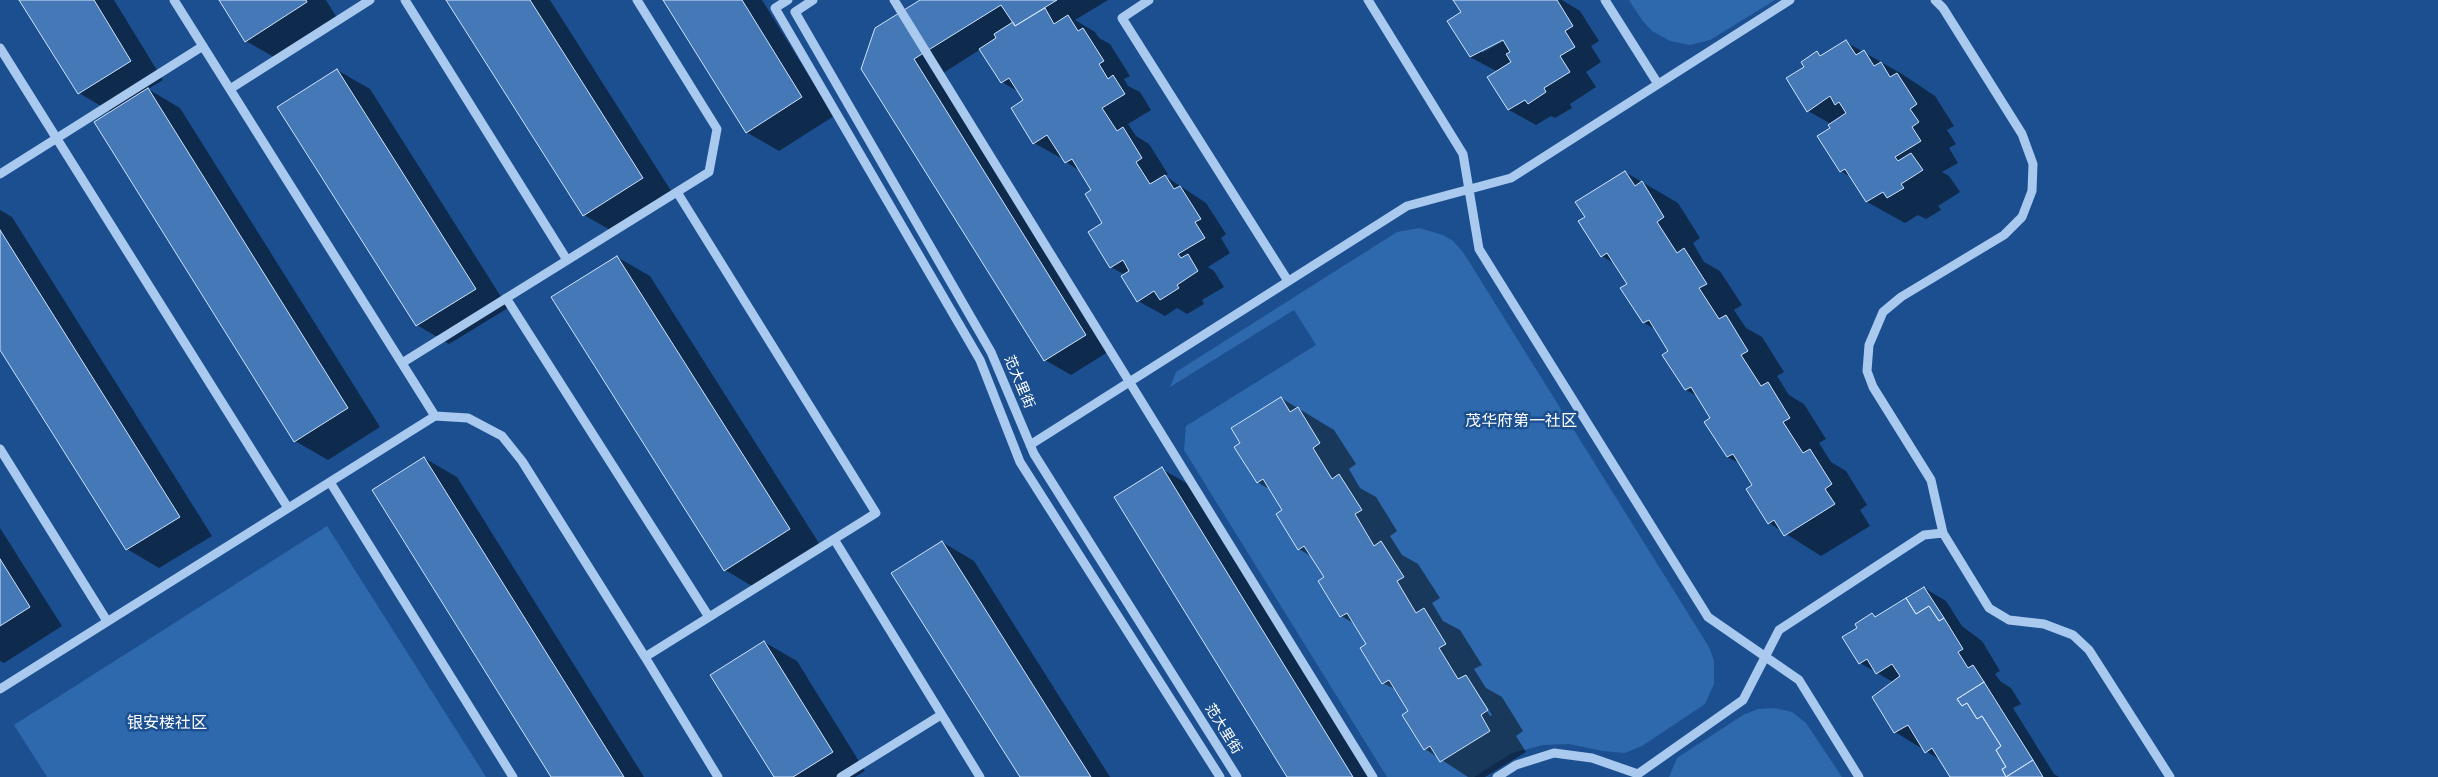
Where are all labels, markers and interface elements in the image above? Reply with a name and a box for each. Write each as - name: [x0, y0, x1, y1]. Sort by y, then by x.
- street label: 范大里街: [1000, 353, 1038, 411]
- district label: 茂华府第一社区: [1465, 411, 1577, 431]
- street label: 范大里街: [1201, 701, 1245, 757]
- district label: 银安楼社区: [127, 713, 207, 733]

